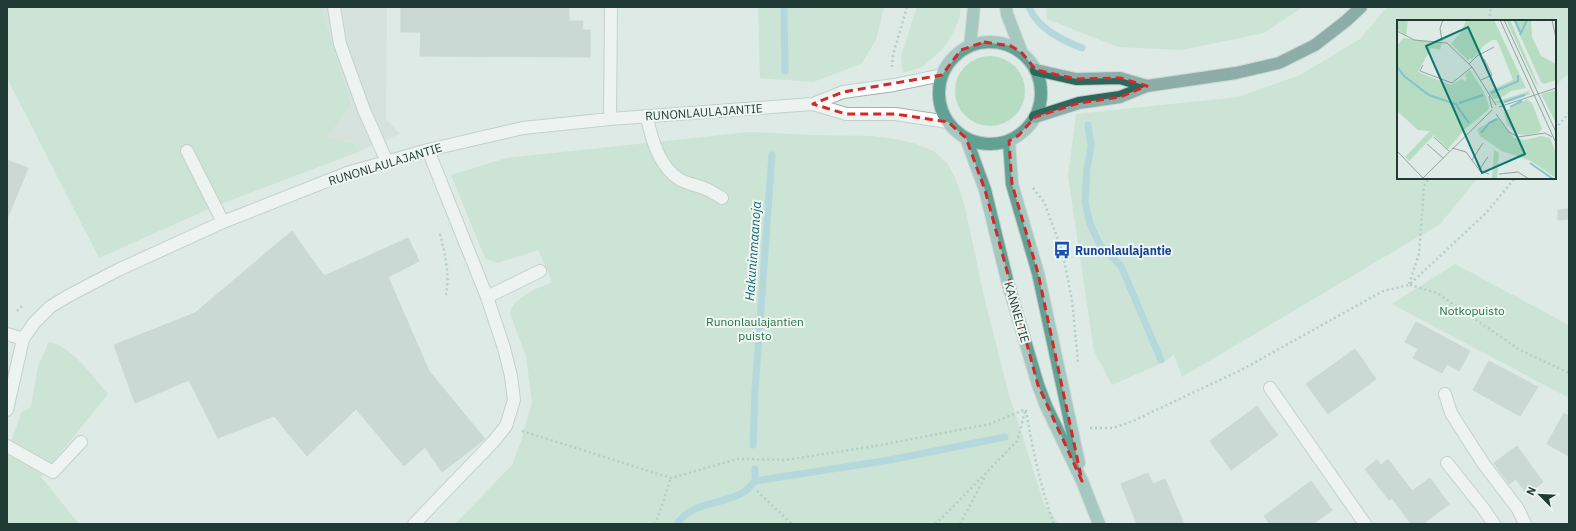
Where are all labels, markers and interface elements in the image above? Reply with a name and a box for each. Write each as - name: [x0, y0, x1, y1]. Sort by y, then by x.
- inset map: [1397, 20, 1556, 179]
- street label: RUNONLAULAJANTIE: [645, 100, 763, 124]
- street label: RUNONLAULAJANTIE: [326, 140, 444, 188]
- water label: Hakuninmaanoja: [741, 200, 765, 302]
- bus stop icon: Runonlaulajantie: [1052, 240, 1072, 260]
- place label: Runonlaulajantie: [1075, 243, 1172, 258]
- street label: KANNELTIE: [1001, 280, 1033, 344]
- park label: Notkopuisto: [1439, 303, 1505, 318]
- park label: Runonlaulajantien puisto: [706, 314, 804, 343]
- north arrow: [1520, 475, 1560, 515]
- text: N: [1523, 484, 1539, 497]

